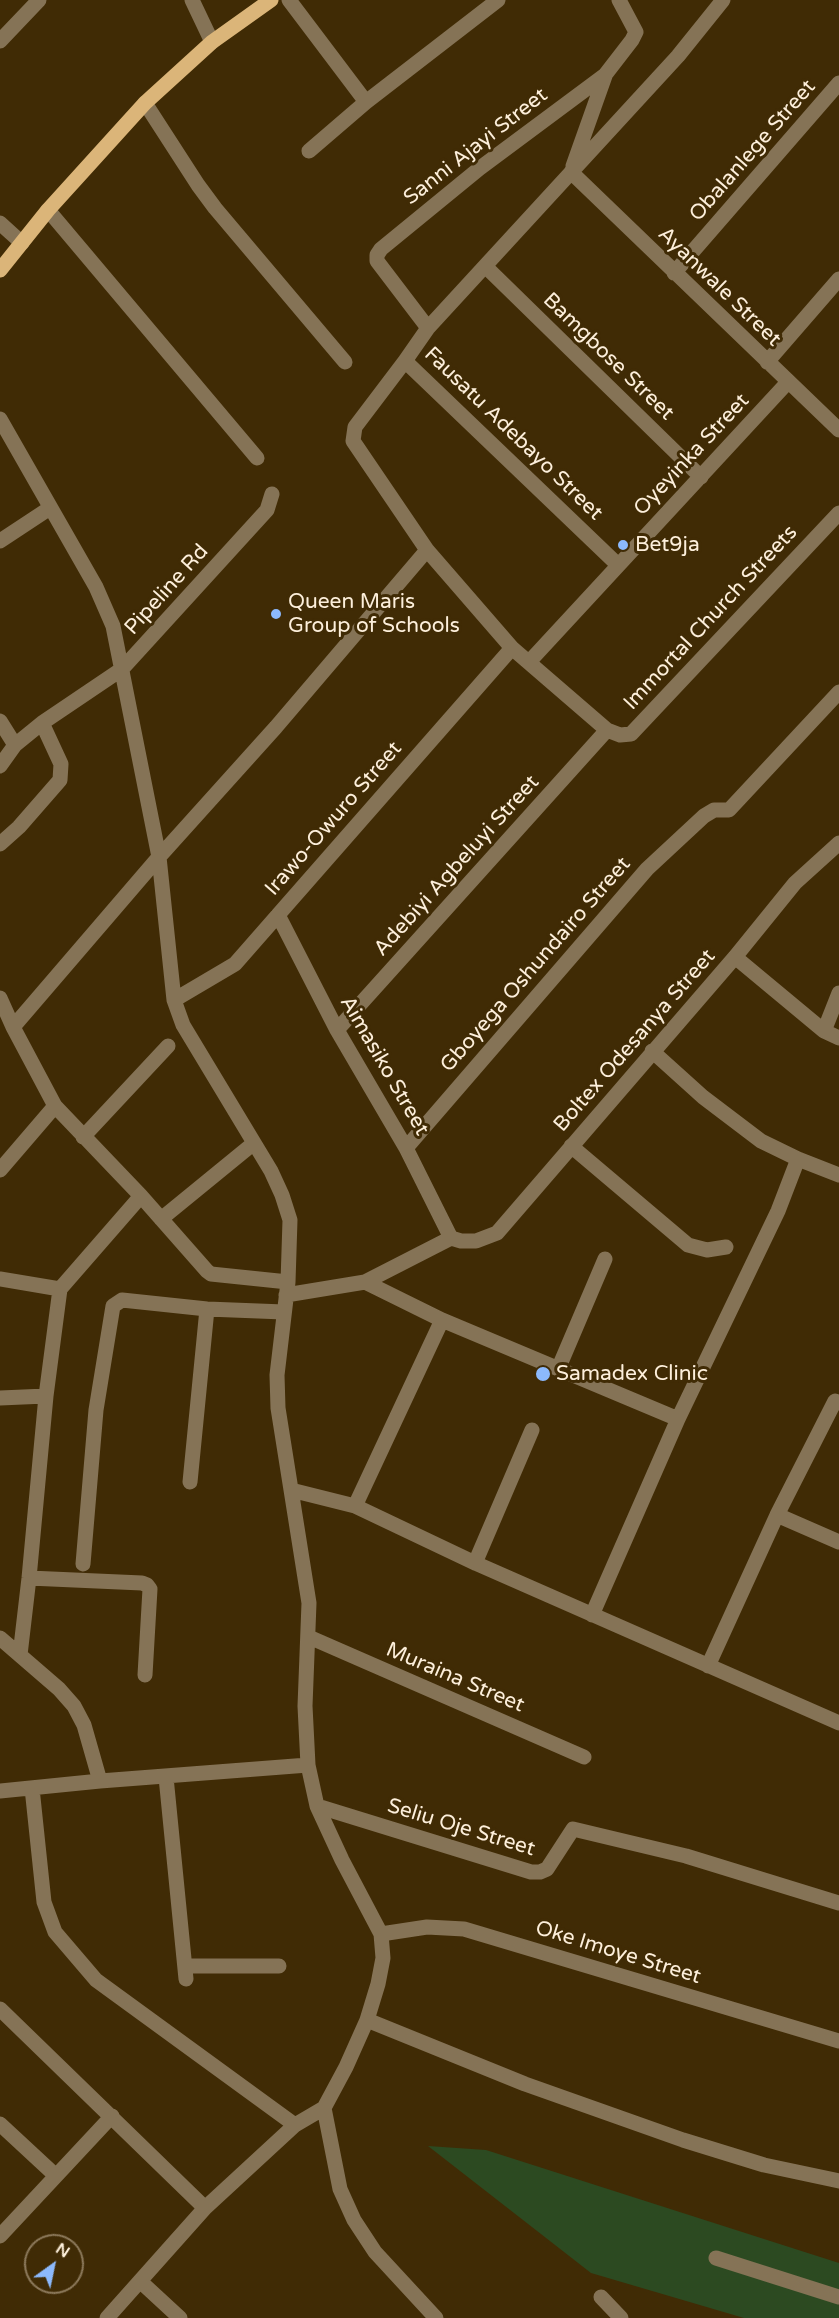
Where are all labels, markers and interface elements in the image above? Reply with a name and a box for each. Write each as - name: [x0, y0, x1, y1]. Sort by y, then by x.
- street label: Obalanlege Street: [685, 75, 821, 227]
- street label: Sanni Ajayi Street: [399, 83, 553, 211]
- street label: Ayanwale Street: [652, 222, 786, 352]
- street label: Bamgbose Street: [537, 288, 679, 426]
- street label: Fausatu Adebayo Street: [419, 342, 607, 526]
- street label: Oyeyinka Street: [629, 389, 755, 521]
- street label: Immortal Church Streets: [619, 521, 803, 715]
- place label: Bet9ja: [635, 532, 700, 558]
- marker: Bet9ja: [616, 538, 630, 552]
- street label: Pipeline Rd: [120, 540, 214, 640]
- place label: Queen Maris Group of Schools: [288, 589, 460, 639]
- marker: Queen Maris Group of Schools: [269, 607, 283, 621]
- street label: Irawo-Owuro Street: [260, 737, 408, 901]
- street label: Adebiyi Agbeluyi Street: [369, 770, 545, 962]
- street label: Gboyega Oshundairo Street: [436, 852, 636, 1078]
- street label: Boltex Odesanya Street: [549, 945, 721, 1137]
- street label: Aimasiko Street: [334, 992, 434, 1140]
- place label: Samadex Clinic: [556, 1361, 708, 1387]
- marker: Samadex Clinic: [534, 1365, 552, 1383]
- street label: Muraina Street: [382, 1637, 528, 1719]
- street label: Seliu Oje Street: [384, 1794, 538, 1862]
- street label: Oke Imoye Street: [532, 1916, 704, 1990]
- north arrow: [24, 2234, 84, 2294]
- text: N: [52, 2239, 74, 2262]

